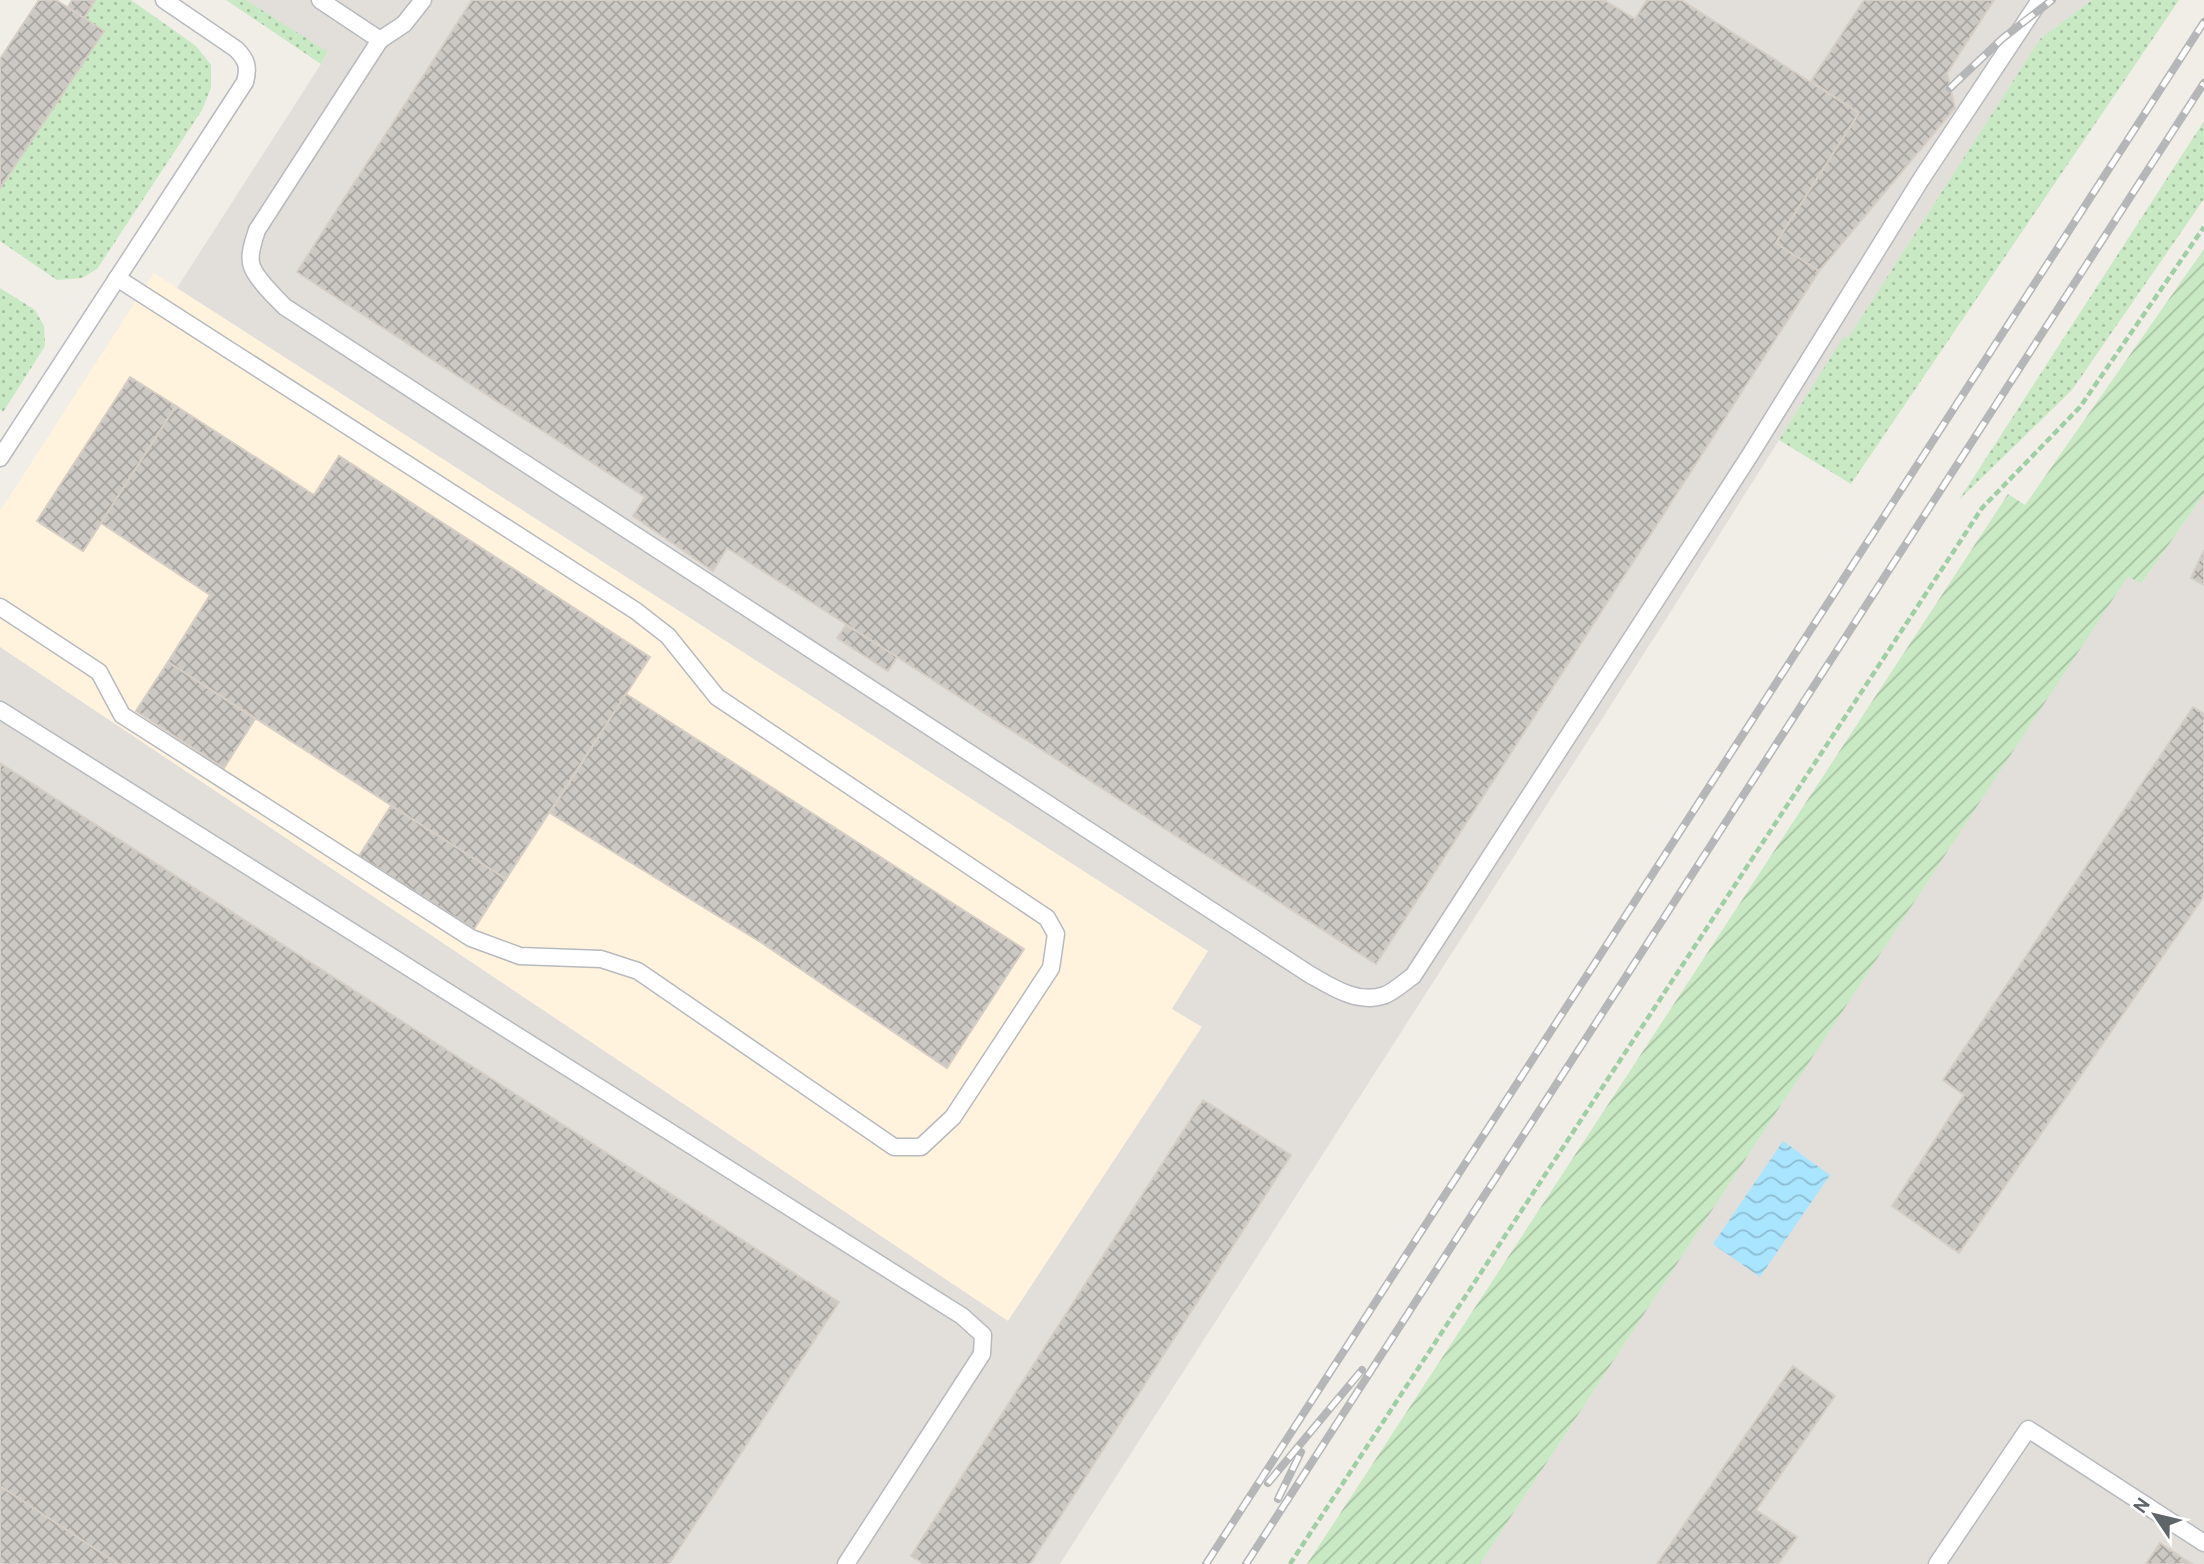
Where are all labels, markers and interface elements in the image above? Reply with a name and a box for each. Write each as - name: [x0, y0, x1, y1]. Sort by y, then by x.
- north arrow: [2120, 1480, 2190, 1550]
- text: N: [2129, 1494, 2156, 1519]

